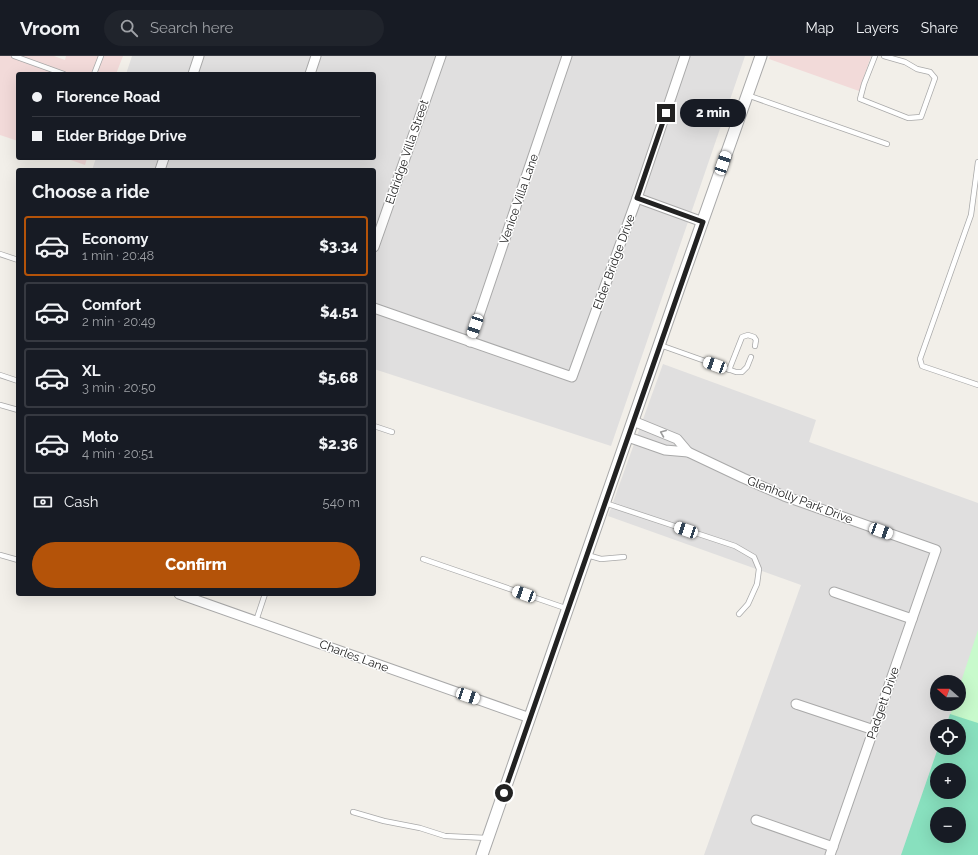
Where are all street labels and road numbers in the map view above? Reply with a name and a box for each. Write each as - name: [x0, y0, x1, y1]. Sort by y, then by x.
- street label: Eldridge Villa Street: [383, 98, 431, 206]
- street label: Venice Villa Lane: [497, 152, 541, 246]
- street label: Elder Bridge Drive: [590, 212, 638, 312]
- street label: Glenholly Park Drive: [745, 473, 855, 527]
- street label: Charles Lane: [317, 637, 391, 675]
- street label: Padgett Drive: [864, 665, 902, 741]

